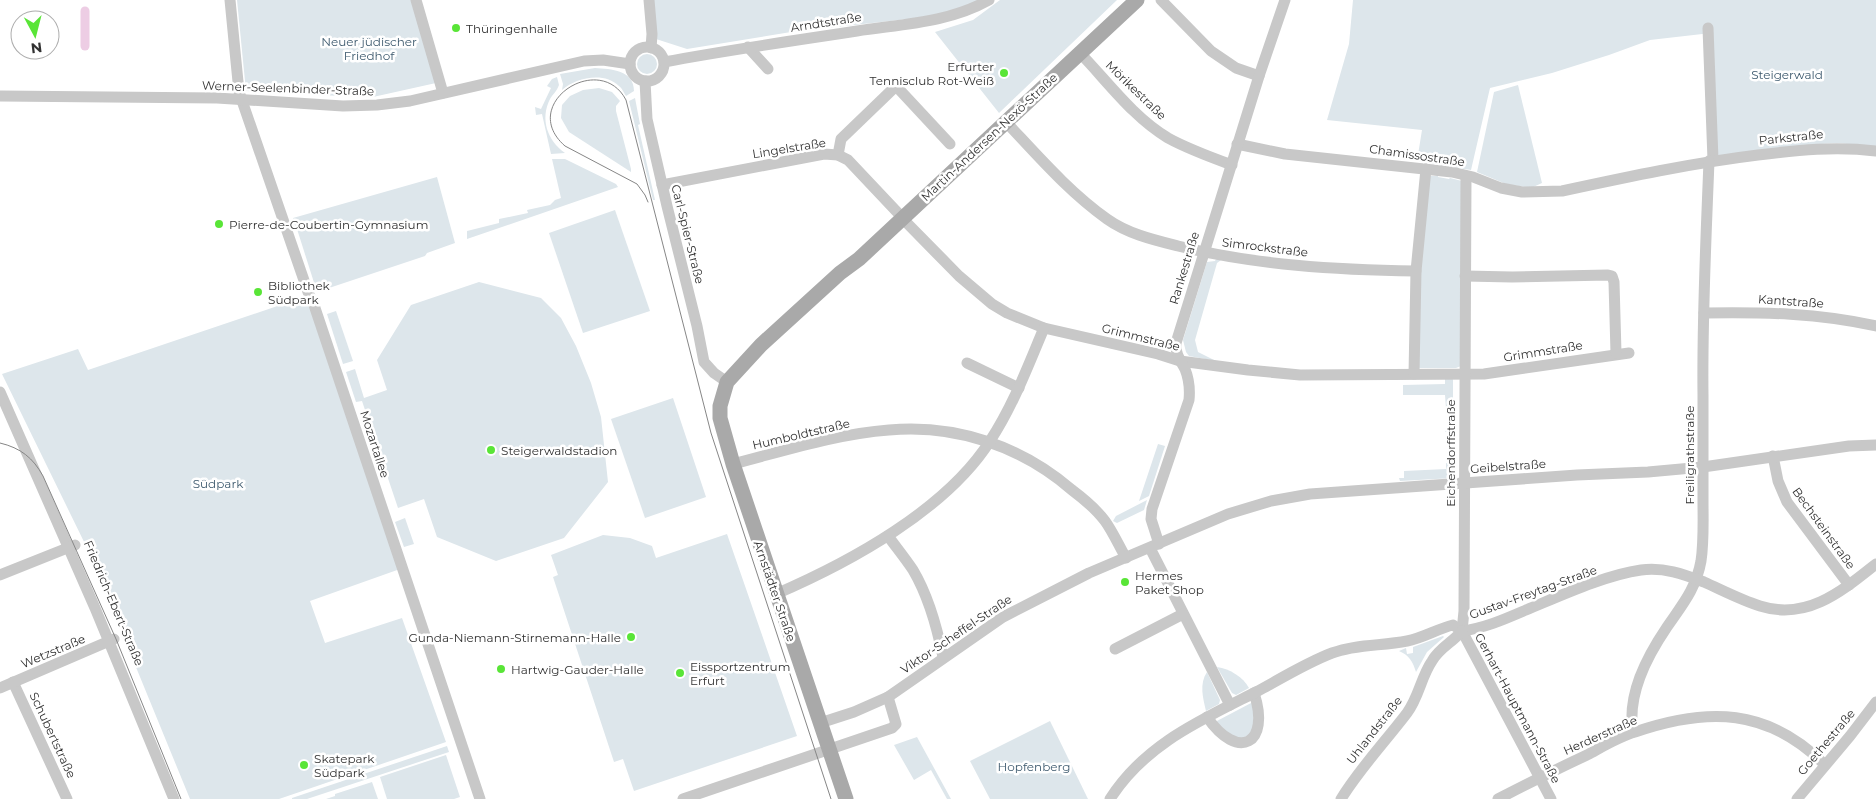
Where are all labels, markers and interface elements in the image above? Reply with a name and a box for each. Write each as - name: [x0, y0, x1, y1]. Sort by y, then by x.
- street label: Arndtstraße: [789, 9, 863, 35]
- north arrow: [10, 10, 60, 60]
- place label: Thüringenhalle: [466, 21, 558, 36]
- marker: Thüringenhalle: [450, 22, 462, 34]
- park label: Neuer jüdischer Friedhof: [321, 34, 417, 63]
- text: N: [30, 38, 43, 58]
- street label: Mörikestraße: [1103, 57, 1169, 123]
- place label: Erfurter Tennisclub Rot-Weiß: [870, 59, 994, 88]
- marker: Erfurter Tennisclub Rot-Weiß: [998, 67, 1010, 79]
- park label: Steigerwald: [1751, 67, 1823, 82]
- street label: Martin-Andersen-Nexö-Straße: [918, 70, 1060, 204]
- street label: Werner-Seelenbinder-Straße: [202, 77, 374, 99]
- street label: Parkstraße: [1758, 126, 1824, 148]
- street label: Lingelstraße: [751, 135, 827, 161]
- street label: Chamissostraße: [1368, 141, 1466, 169]
- street label: Carl-Spier-Straße: [668, 183, 708, 285]
- place label: Pierre-de-Coubertin-Gymnasium: [229, 217, 428, 232]
- marker: Pierre-de-Coubertin-Gymnasium: [213, 218, 225, 230]
- street label: Rankestraße: [1166, 230, 1202, 306]
- street label: Simrockstraße: [1221, 234, 1309, 260]
- place label: Bibliothek Südpark: [268, 278, 331, 307]
- marker: Bibliothek Südpark: [252, 286, 264, 298]
- street label: Kantstraße: [1758, 291, 1824, 311]
- street label: Grimmstraße: [1100, 320, 1182, 354]
- street label: Grimmstraße: [1502, 337, 1584, 365]
- street label: Eichendorffstraße: [1443, 399, 1458, 507]
- street label: Freiligrathstraße: [1682, 405, 1697, 505]
- street label: Mozartallee: [357, 409, 393, 479]
- street label: Humboldtstraße: [751, 415, 851, 453]
- place label: Steigerwaldstadion: [501, 443, 617, 458]
- marker: Steigerwaldstadion: [485, 444, 497, 456]
- street label: Geibelstraße: [1470, 456, 1546, 476]
- park label: Südpark: [193, 476, 244, 491]
- street label: Bechsteinstraße: [1789, 484, 1859, 572]
- street label: Friedrich-Ebert-Straße: [81, 538, 147, 668]
- street label: Arnstädter Straße: [751, 539, 799, 643]
- street label: Gustav-Freytag-Straße: [1467, 562, 1599, 622]
- place label: Hermes Paket Shop: [1135, 568, 1204, 597]
- marker: Hermes Paket Shop: [1119, 576, 1131, 588]
- street label: Viktor-Scheffel-Straße: [897, 591, 1015, 677]
- place label: Gunda-Niemann-Stirnemann-Halle: [408, 630, 621, 645]
- street label: Gerhart-Hauptmann-Straße: [1472, 630, 1564, 786]
- street label: Wetzstraße: [19, 631, 87, 671]
- marker: Gunda-Niemann-Stirnemann-Halle: [625, 631, 637, 643]
- place label: Eissportzentrum Erfurt: [690, 659, 790, 688]
- place label: Hartwig-Gauder-Halle: [511, 662, 644, 677]
- marker: Hartwig-Gauder-Halle: [495, 663, 507, 675]
- marker: Eissportzentrum Erfurt: [674, 667, 686, 679]
- street label: Schubertstraße: [27, 690, 79, 780]
- street label: Uhlandstraße: [1343, 693, 1405, 767]
- street label: Goethestraße: [1794, 706, 1858, 778]
- street label: Herderstraße: [1561, 712, 1639, 758]
- place label: Skatepark Südpark: [314, 751, 375, 780]
- marker: Skatepark Südpark: [298, 759, 310, 771]
- park label: Hopfenberg: [997, 759, 1071, 774]

